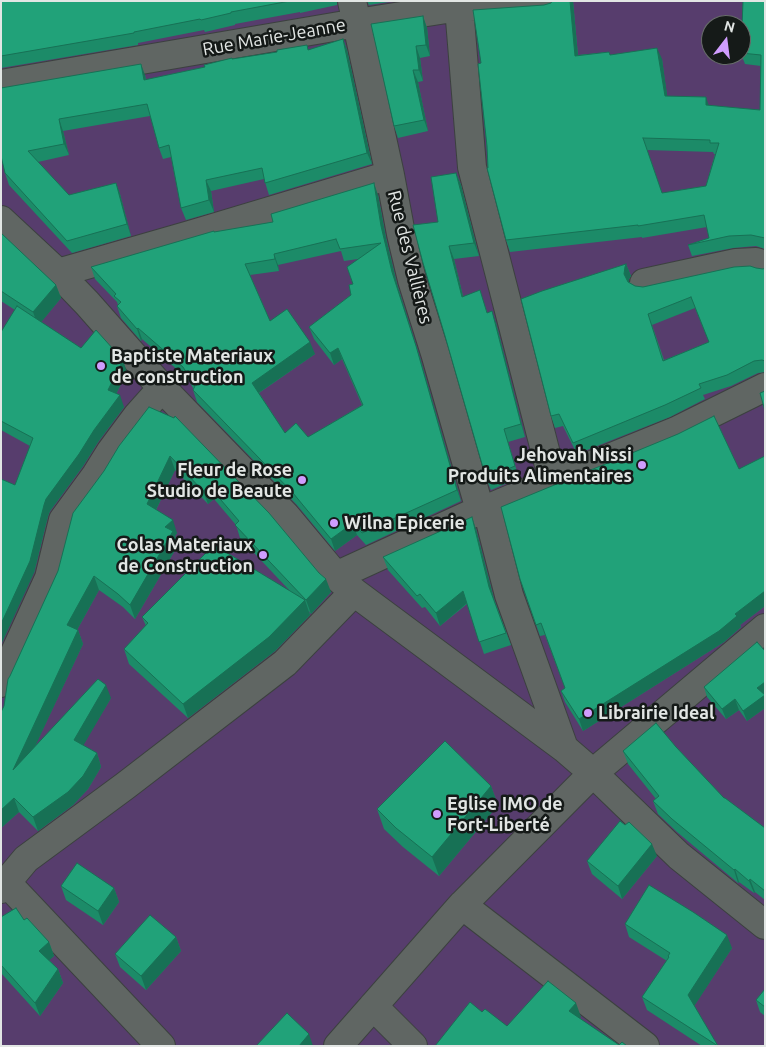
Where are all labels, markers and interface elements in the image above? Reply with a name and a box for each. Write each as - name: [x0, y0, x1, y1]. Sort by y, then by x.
- street label: Rue Marie-Jeanne: [201, 14, 347, 60]
- north arrow: [701, 15, 751, 65]
- text: N: [722, 17, 737, 36]
- street label: Rue des Vallières: [383, 188, 437, 326]
- place label: Baptiste Materiaux de construction: [111, 345, 273, 388]
- marker: Baptiste Materiaux de construction: [95, 360, 107, 372]
- place label: Jehovah Nissi Produits Alimentaires: [448, 444, 632, 486]
- place label: Fleur de Rose Studio de Beaute: [147, 459, 292, 502]
- marker: Jehovah Nissi Produits Alimentaires: [636, 459, 648, 471]
- marker: Fleur de Rose Studio de Beaute: [296, 474, 308, 486]
- place label: Wilna Epicerie: [344, 512, 465, 534]
- marker: Wilna Epicerie: [328, 517, 340, 529]
- place label: Colas Materiaux de Construction: [117, 534, 253, 576]
- marker: Colas Materiaux de Construction: [257, 549, 269, 561]
- place label: Librairie Ideal: [598, 702, 715, 724]
- marker: Librairie Ideal: [582, 707, 594, 719]
- place label: Eglise IMO de Fort-Liberté: [447, 793, 563, 836]
- marker: Eglise IMO de Fort-Liberté: [431, 808, 443, 820]

